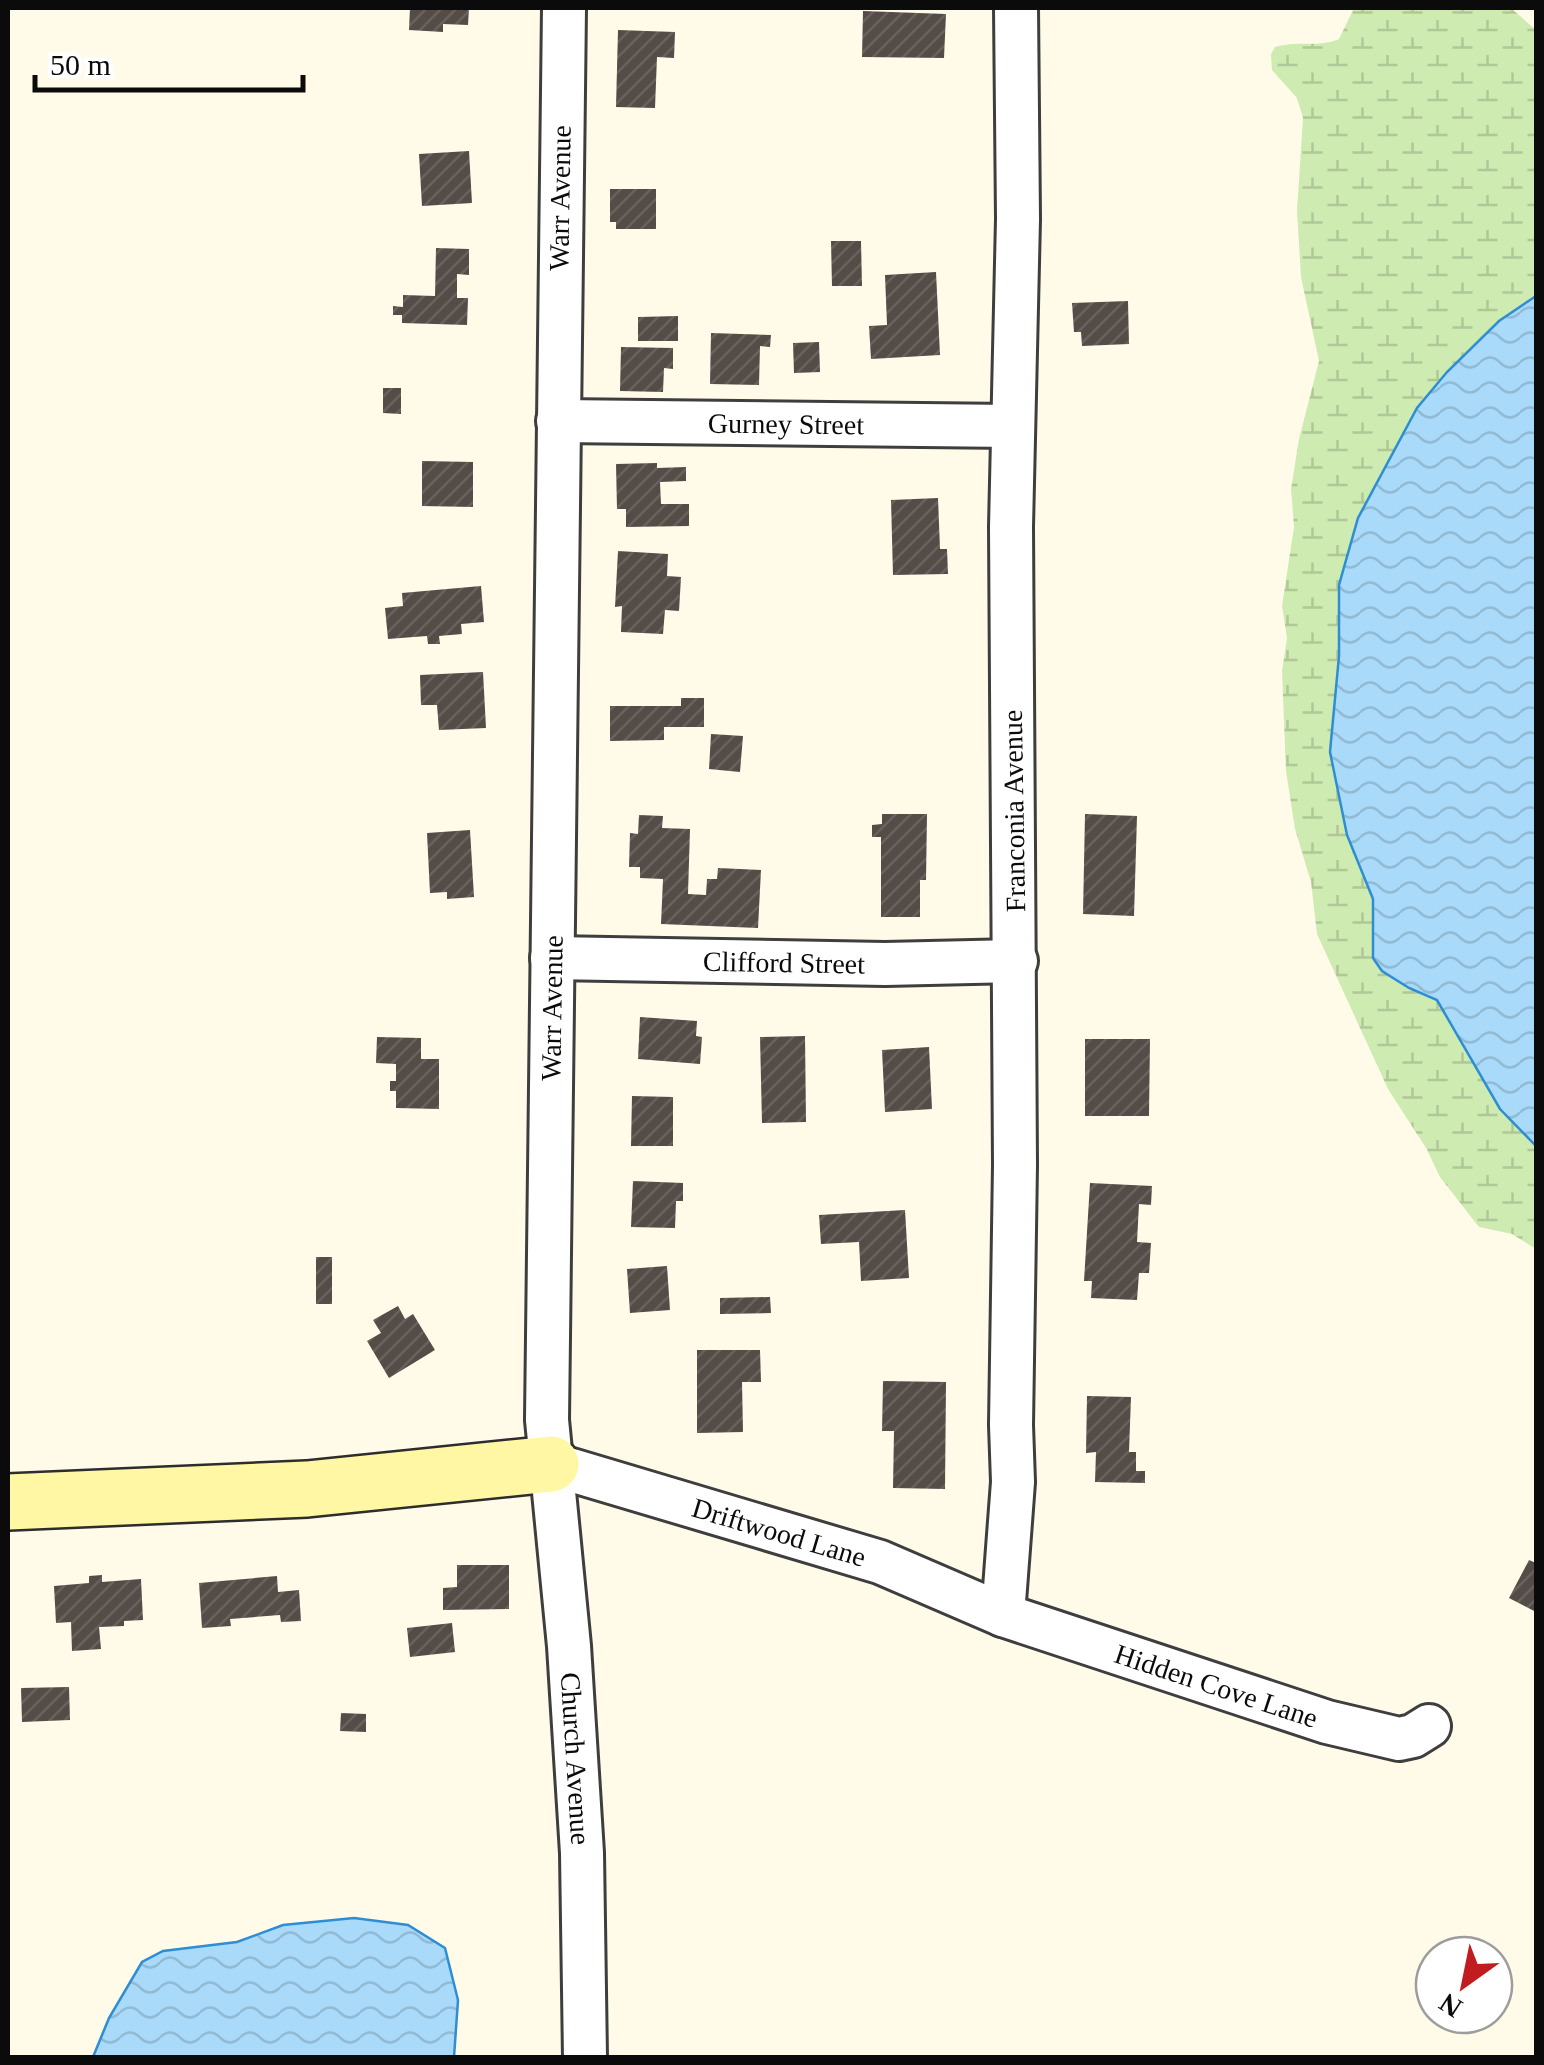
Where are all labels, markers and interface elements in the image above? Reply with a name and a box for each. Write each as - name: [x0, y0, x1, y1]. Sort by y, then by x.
- scale bar: [35, 30, 302, 92]
- text: 50 m: [50, 48, 111, 81]
- street label: Warr Avenue: [543, 125, 577, 271]
- street label: Gurney Street: [708, 407, 865, 440]
- street label: Franconia Avenue: [997, 710, 1031, 912]
- street label: Warr Avenue: [535, 935, 569, 1081]
- street label: Clifford Street: [703, 945, 865, 979]
- street label: Driftwood Lane: [689, 1491, 870, 1572]
- street label: Hidden Cove Lane: [1111, 1638, 1322, 1733]
- street label: Church Avenue: [555, 1671, 597, 1846]
- north arrow: [1414, 1935, 1514, 2035]
- text: N: [1434, 1987, 1468, 2024]

